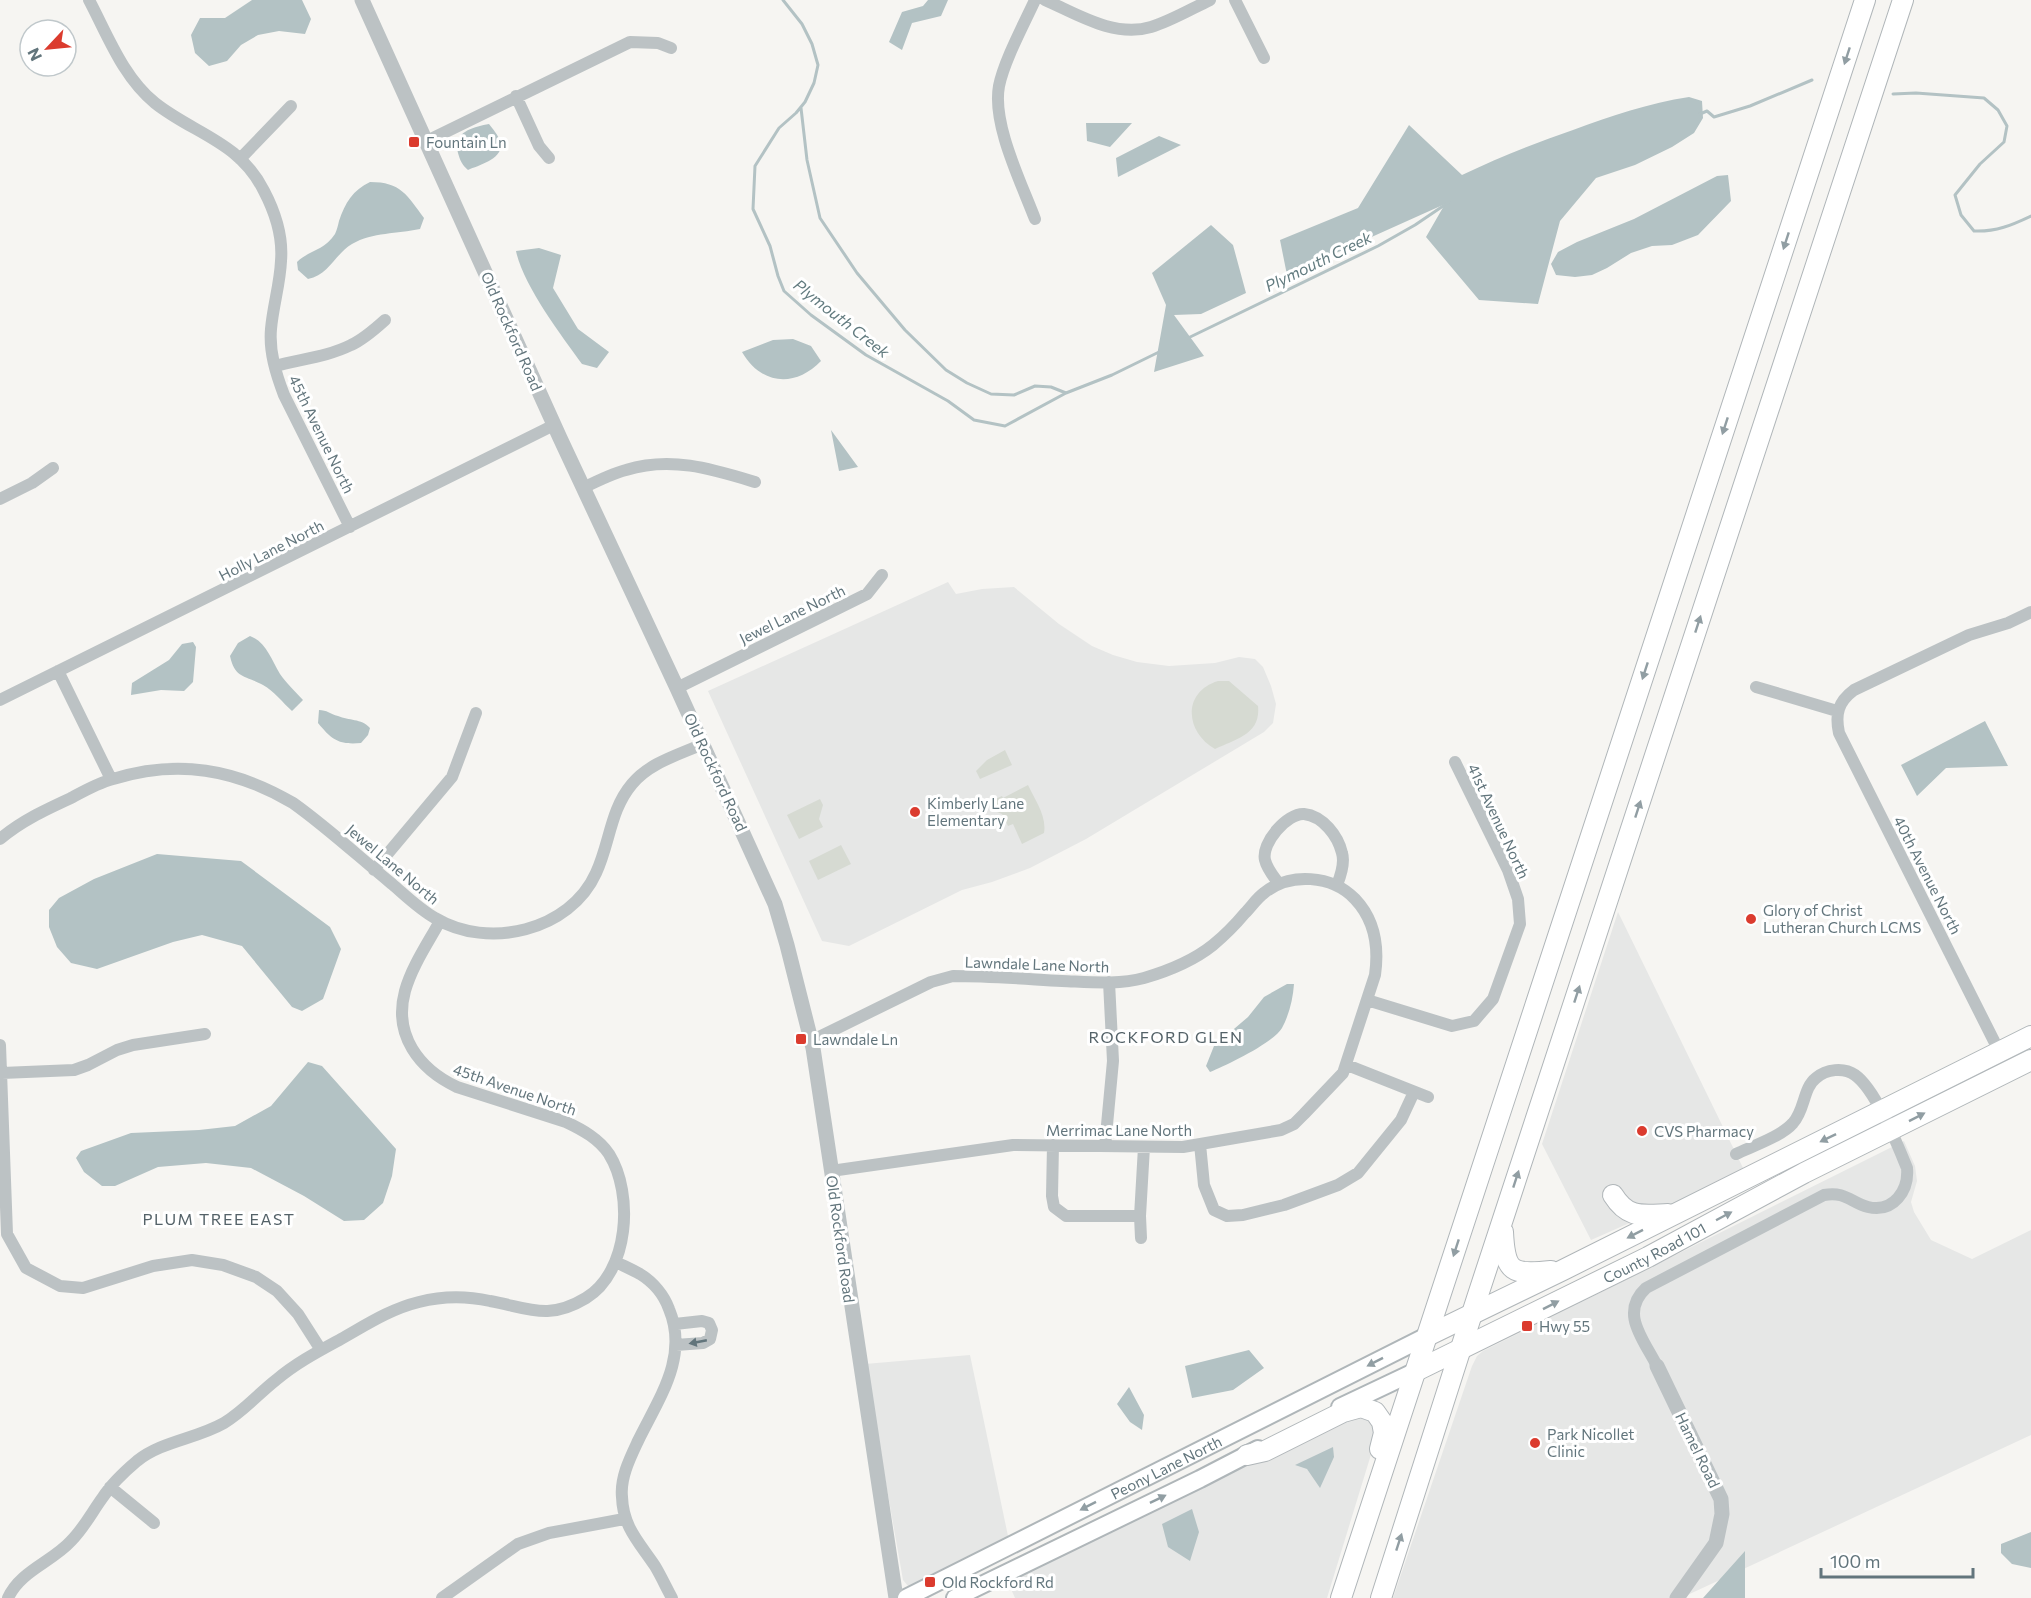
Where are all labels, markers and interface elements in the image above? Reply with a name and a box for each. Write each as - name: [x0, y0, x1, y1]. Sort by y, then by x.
- north arrow: [18, 18, 78, 78]
- text: N: [23, 45, 45, 64]
- one-way arrow: [1841, 47, 1851, 65]
- place label: Fountain Ln: [426, 133, 507, 151]
- marker: Fountain Ln: [407, 135, 421, 149]
- water label: Plymouth Creek: [1262, 227, 1375, 295]
- one-way arrow: [1781, 232, 1790, 250]
- street label: Old Rockford Road: [478, 269, 546, 393]
- water label: Plymouth Creek: [790, 275, 894, 361]
- street label: 45th Avenue North: [286, 372, 358, 496]
- one-way arrow: [1720, 417, 1730, 435]
- street label: Holly Lane North: [216, 516, 326, 584]
- street label: Jewel Lane North: [736, 581, 848, 647]
- one-way arrow: [1694, 615, 1704, 633]
- one-way arrow: [1640, 662, 1649, 680]
- street label: Old Rockford Road: [681, 710, 751, 834]
- street label: 41st Avenue North: [1465, 761, 1533, 881]
- place label: Kimberly Lane Elementary: [927, 794, 1024, 829]
- one-way arrow: [1633, 800, 1643, 818]
- marker: Kimberly Lane Elementary: [908, 805, 922, 819]
- street label: 40th Avenue North: [1890, 813, 1966, 937]
- street label: Jewel Lane North: [343, 820, 443, 908]
- place label: Glory of Christ Lutheran Church LCMS: [1763, 901, 1922, 936]
- marker: Glory of Christ Lutheran Church LCMS: [1744, 912, 1758, 926]
- street label: Lawndale Lane North: [964, 952, 1110, 976]
- one-way arrow: [1573, 985, 1582, 1003]
- district label: ROCKFORD GLEN: [1088, 1027, 1244, 1046]
- place label: Lawndale Ln: [813, 1030, 898, 1048]
- marker: Lawndale Ln: [794, 1032, 808, 1046]
- street label: 45th Avenue North: [451, 1059, 579, 1119]
- one-way arrow: [1908, 1112, 1925, 1122]
- street label: Merrimac Lane North: [1046, 1121, 1192, 1139]
- place label: CVS Pharmacy: [1654, 1122, 1754, 1140]
- marker: CVS Pharmacy: [1635, 1124, 1649, 1138]
- one-way arrow: [1820, 1133, 1837, 1142]
- one-way arrow: [1512, 1170, 1522, 1188]
- street label: Old Rockford Road: [823, 1174, 859, 1304]
- district label: PLUM TREE EAST: [143, 1209, 295, 1228]
- one-way arrow: [1716, 1211, 1733, 1221]
- street label: County Road 101: [1600, 1219, 1709, 1287]
- one-way arrow: [1626, 1229, 1643, 1239]
- one-way arrow: [1451, 1239, 1460, 1257]
- one-way arrow: [1543, 1300, 1560, 1310]
- place label: Hwy 55: [1539, 1317, 1590, 1335]
- marker: Hwy 55: [1520, 1319, 1534, 1333]
- one-way arrow: [688, 1338, 707, 1347]
- one-way arrow: [1366, 1357, 1383, 1367]
- street label: Hamel Road: [1672, 1409, 1724, 1491]
- place label: Park Nicollet Clinic: [1547, 1425, 1634, 1460]
- street label: Peony Lane North: [1107, 1432, 1225, 1503]
- marker: Park Nicollet Clinic: [1528, 1436, 1542, 1450]
- one-way arrow: [1150, 1494, 1167, 1504]
- one-way arrow: [1079, 1501, 1097, 1511]
- one-way arrow: [1395, 1533, 1405, 1551]
- scale bar: [1821, 1541, 1972, 1579]
- text: 100 m: [1830, 1550, 1880, 1572]
- place label: Old Rockford Rd: [942, 1573, 1054, 1591]
- marker: Old Rockford Rd: [923, 1575, 937, 1589]

